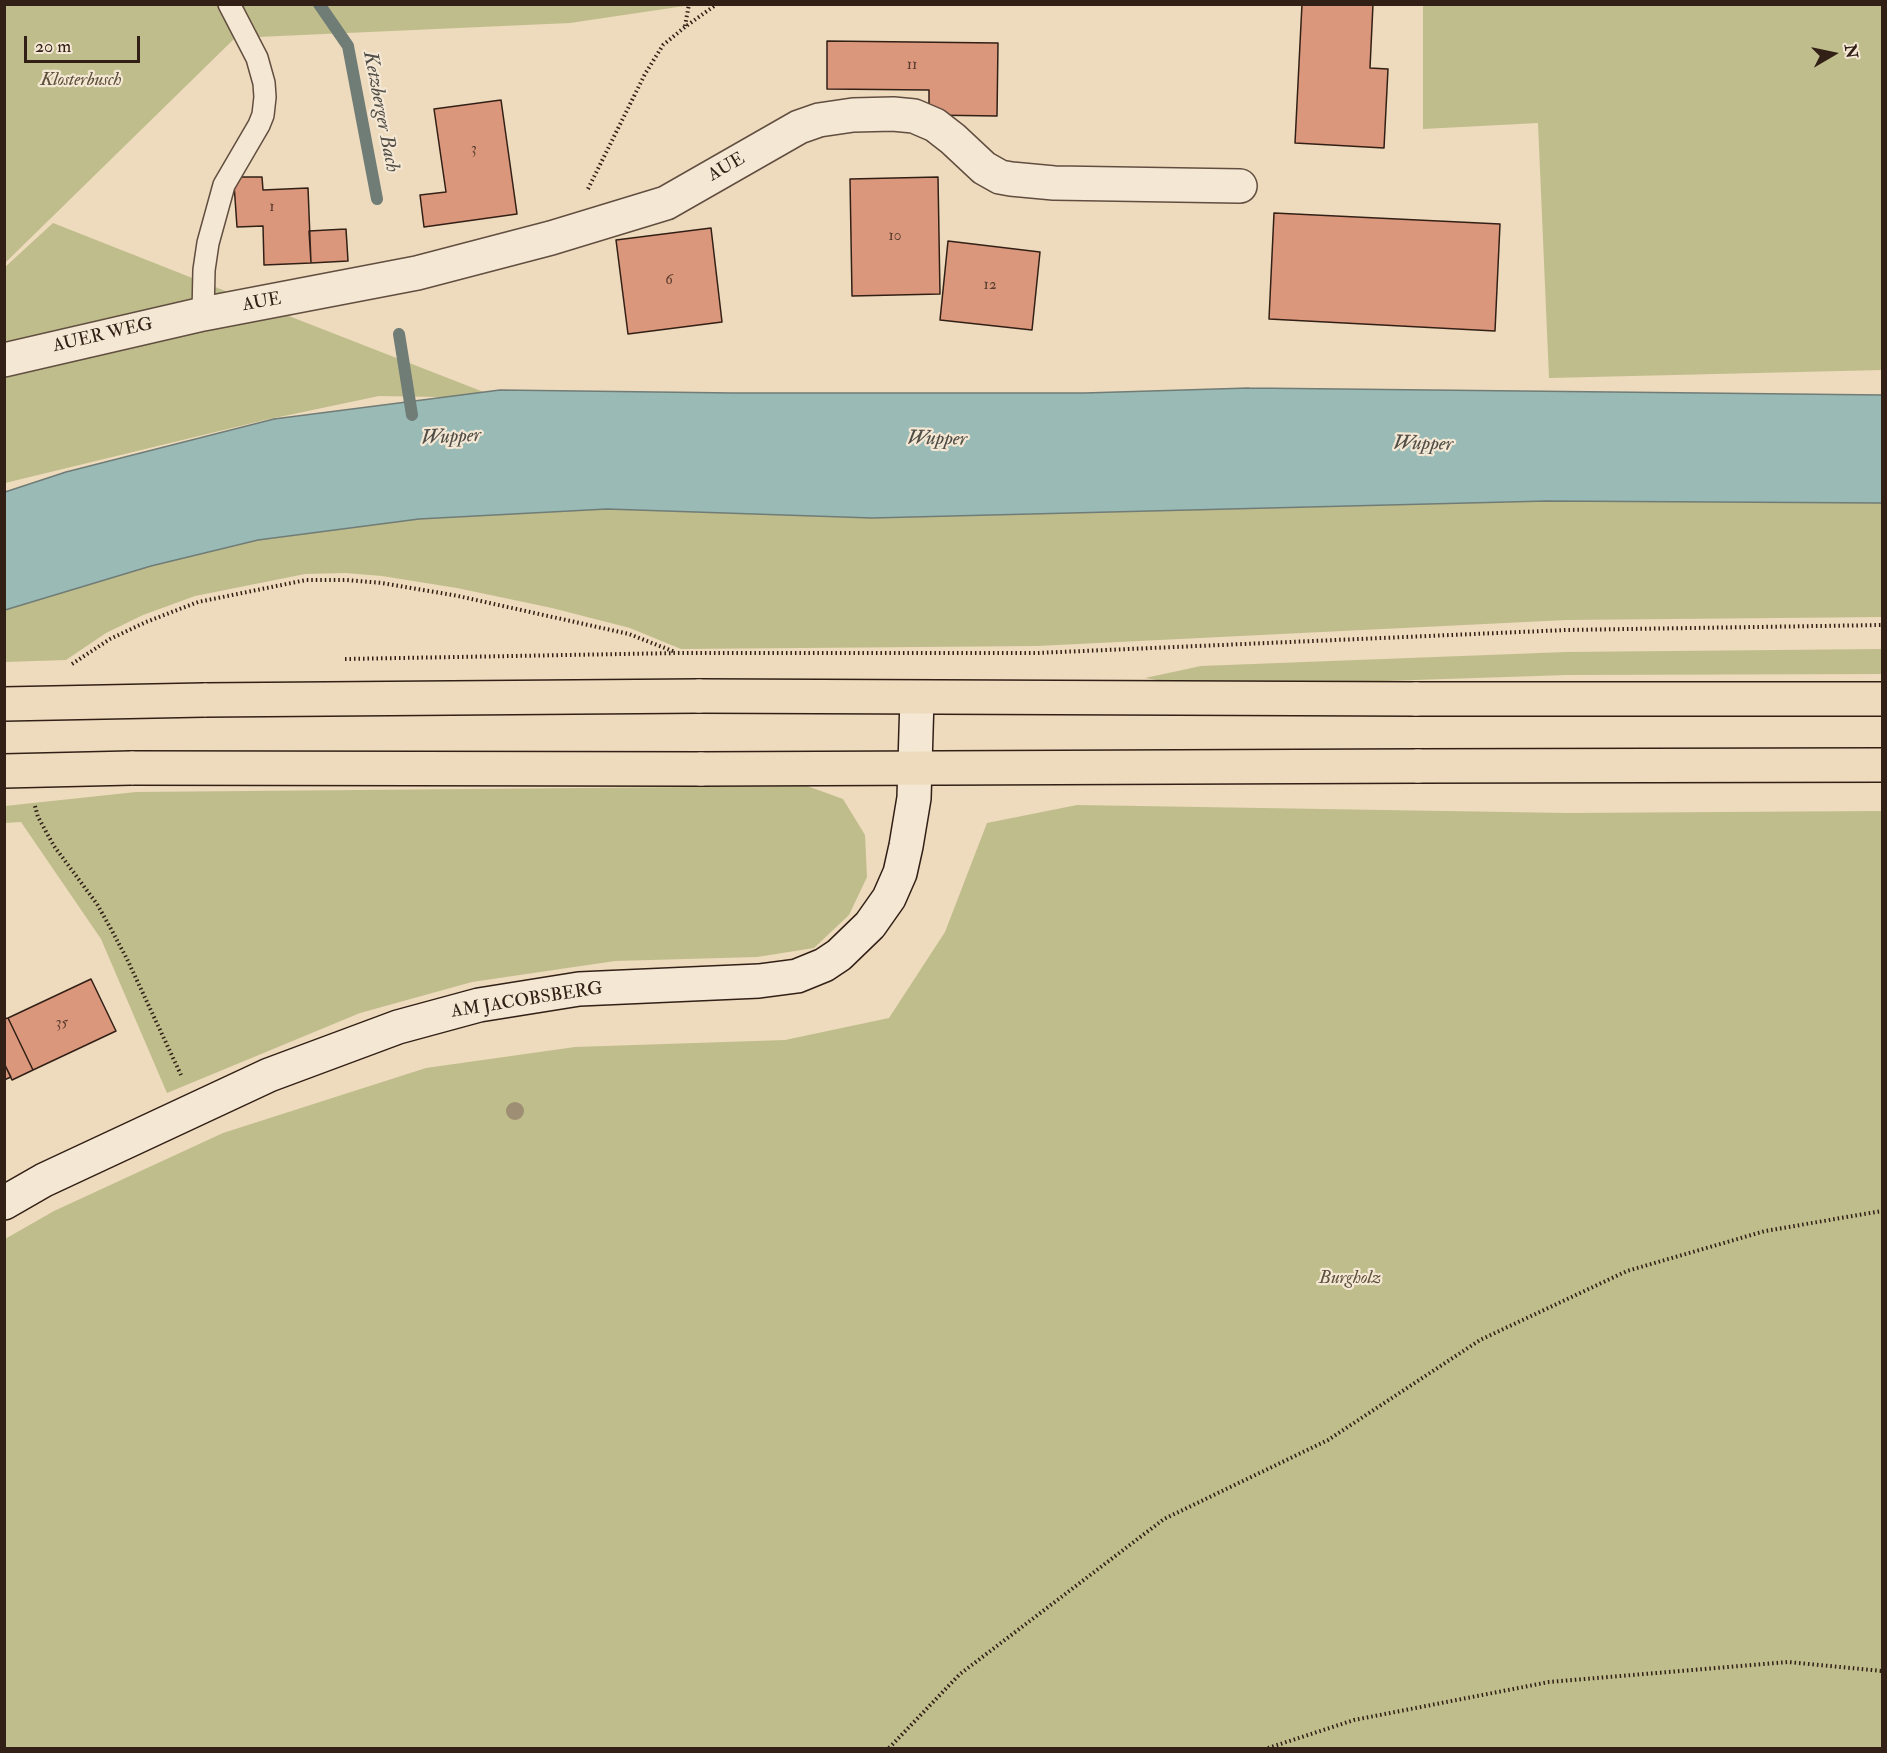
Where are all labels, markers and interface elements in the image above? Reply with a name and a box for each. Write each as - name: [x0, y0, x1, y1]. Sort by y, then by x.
- scale bar: [27, 24, 142, 62]
- north arrow: [1803, 24, 1863, 84]
- text: 20 m: [35, 35, 71, 58]
- text: N: [1840, 43, 1862, 60]
- water label: Ketzberger Bach: [356, 49, 404, 175]
- house number: 11: [907, 57, 917, 75]
- park label: Klosterbusch: [40, 70, 122, 92]
- house number: 3: [471, 141, 477, 159]
- street label: AUE: [705, 149, 749, 187]
- house number: 1: [269, 199, 275, 217]
- house number: 10: [889, 228, 901, 246]
- house number: 6: [665, 272, 673, 290]
- house number: 12: [984, 277, 996, 295]
- street label: AUE: [241, 289, 283, 317]
- street label: AUER WEG: [51, 314, 155, 358]
- water label: Wupper: [420, 424, 482, 452]
- water label: Wupper: [907, 427, 967, 453]
- water label: Wupper: [1393, 432, 1453, 458]
- street label: AM JACOBSBERG: [450, 978, 604, 1024]
- house number: 35: [56, 1015, 68, 1033]
- park label: Burgholz: [1319, 1268, 1381, 1290]

